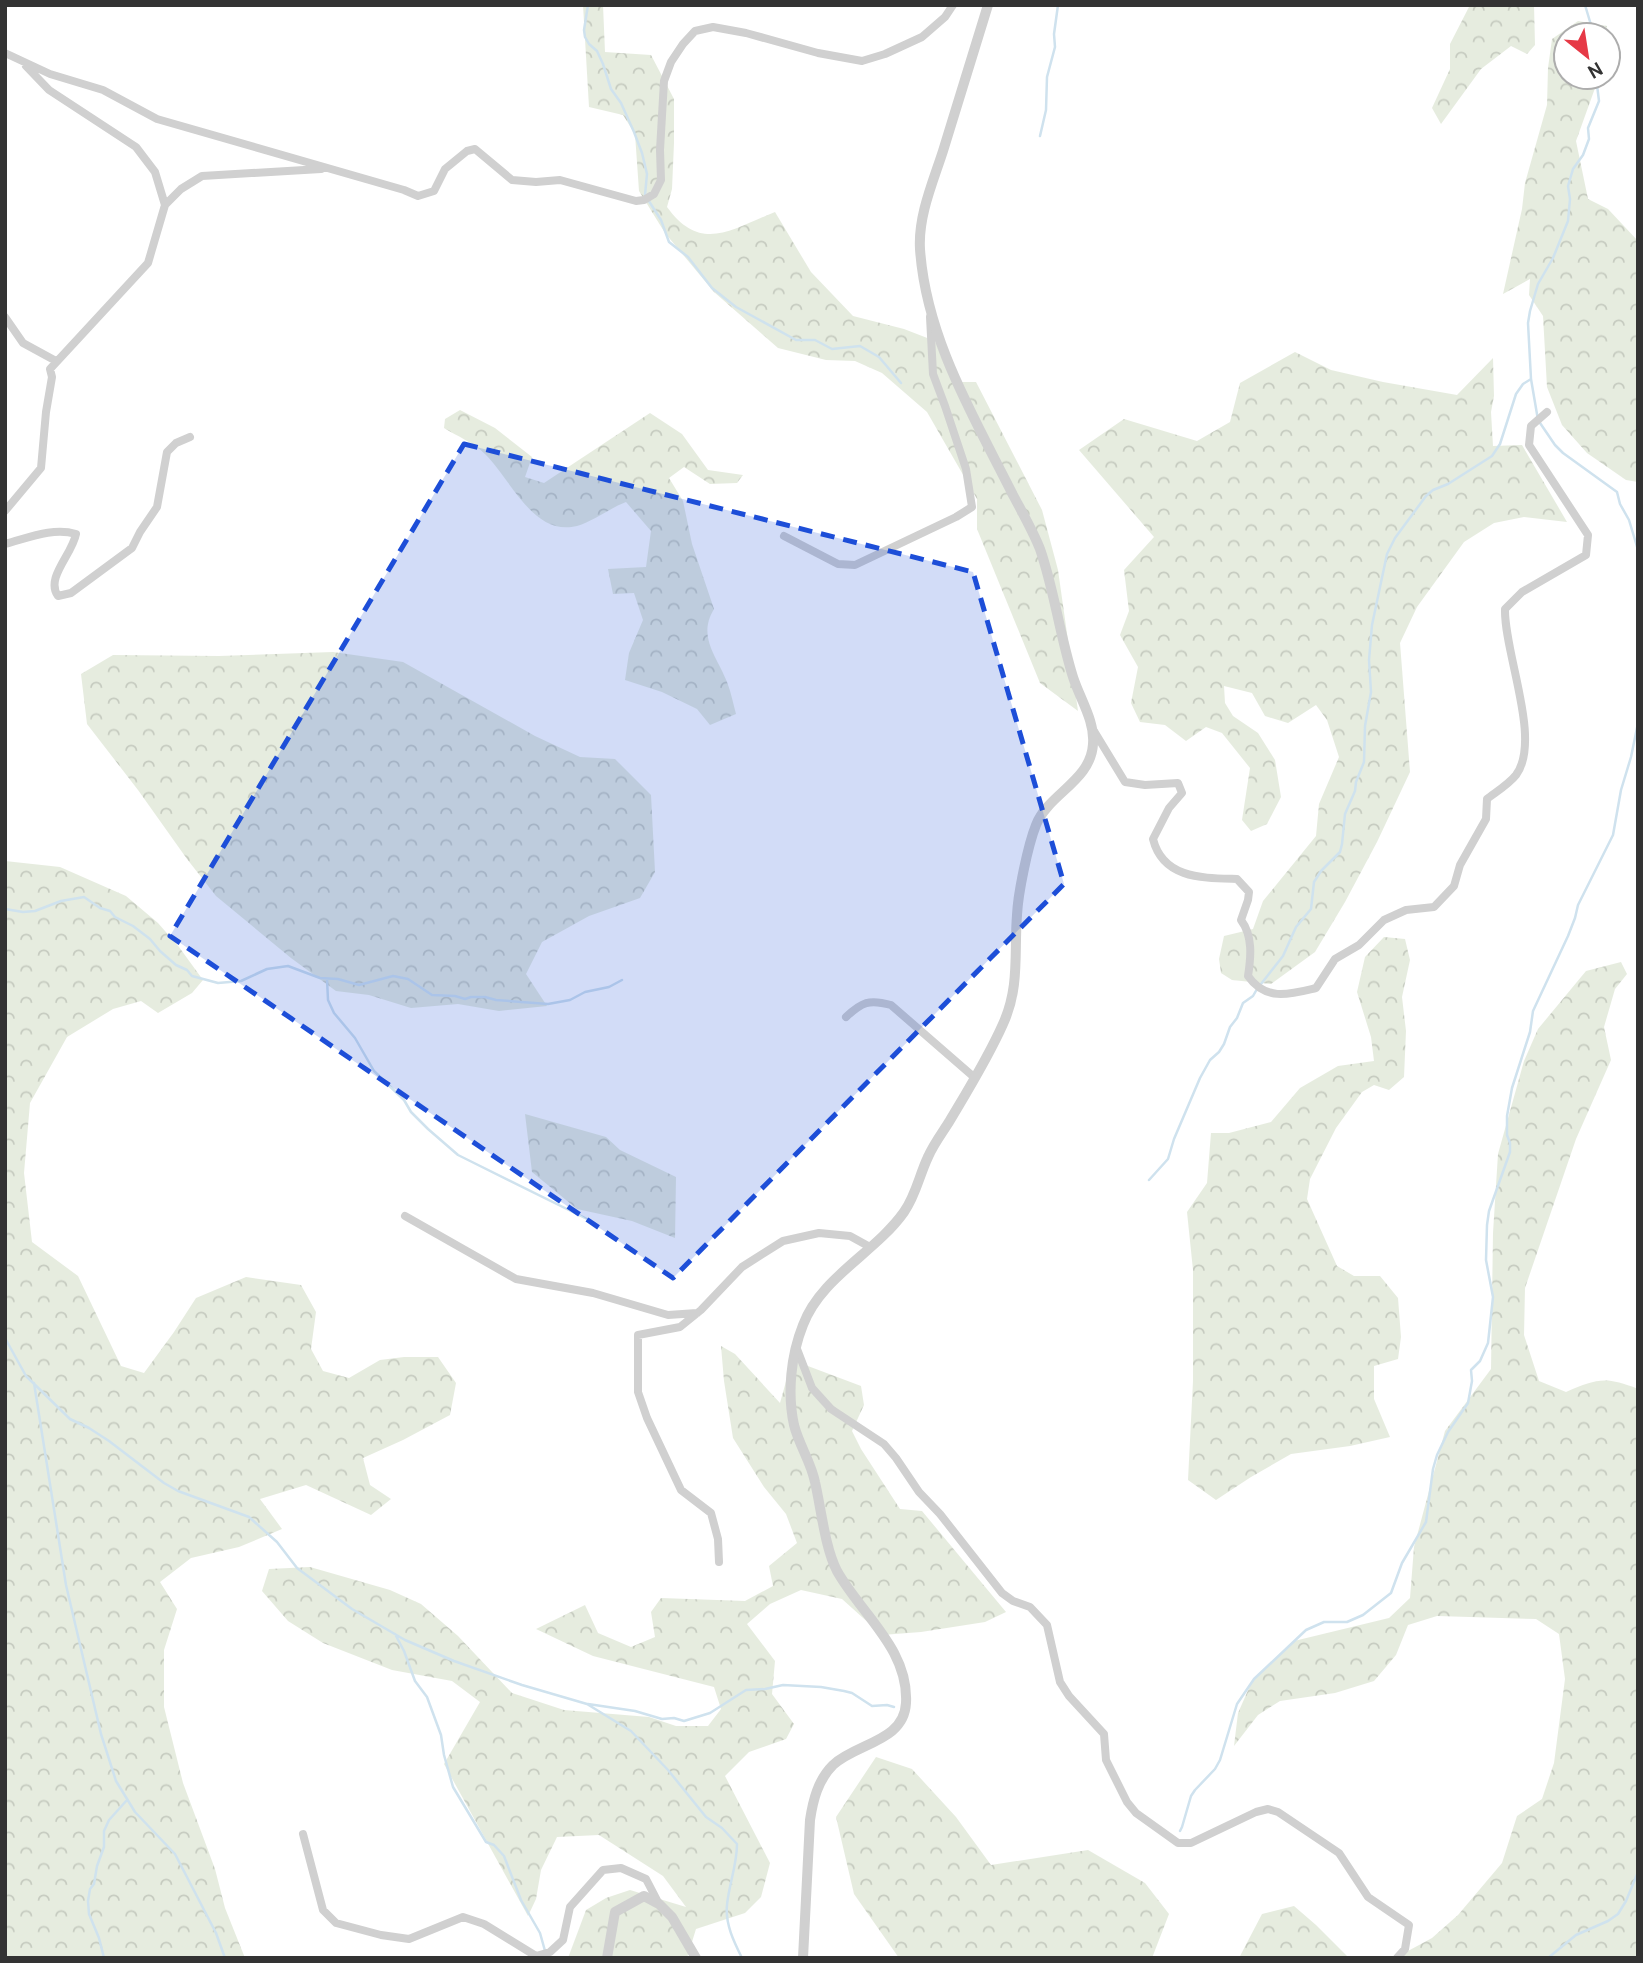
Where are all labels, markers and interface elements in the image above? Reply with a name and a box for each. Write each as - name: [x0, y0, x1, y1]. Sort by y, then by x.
- north arrow: [1552, 21, 1622, 91]
- text: N: [1584, 57, 1607, 84]

